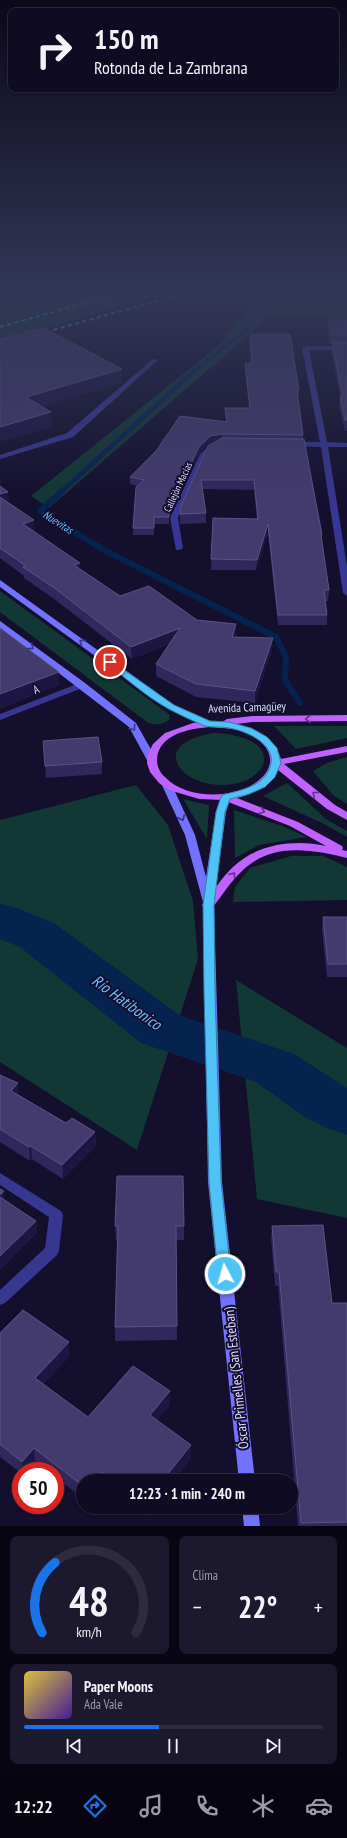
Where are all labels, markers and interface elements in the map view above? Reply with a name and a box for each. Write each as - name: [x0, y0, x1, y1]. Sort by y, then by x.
- text: 150 m: [94, 20, 158, 57]
- icon: right: [28, 24, 80, 76]
- text: Rotonda de La Zambrana: [94, 56, 248, 79]
- street label: Callejón Macías: [161, 459, 195, 514]
- water label: Nuevitas: [40, 507, 77, 537]
- one-way arrow: [80, 640, 87, 647]
- one-way arrow: [27, 642, 34, 649]
- pin: [93, 645, 127, 679]
- icon: arrive: [99, 651, 121, 673]
- street label: A: [31, 681, 42, 697]
- street label: Avenida Camagüey: [208, 698, 287, 716]
- one-way arrow: [305, 714, 311, 723]
- one-way arrow: [128, 723, 135, 730]
- one-way arrow: [313, 792, 320, 799]
- one-way arrow: [258, 806, 266, 814]
- one-way arrow: [177, 814, 185, 821]
- one-way arrow: [228, 872, 235, 879]
- water label: Río Hatibonico: [88, 970, 167, 1035]
- position arrow: [204, 1253, 246, 1295]
- street label: Óscar Primelles (San Esteban): [220, 1305, 252, 1450]
- speed limit sign: 50: [12, 1462, 64, 1514]
- text: 12:23 · 1 min · 240 m: [129, 1484, 245, 1503]
- text: Clima: [193, 1567, 218, 1584]
- text: 48: [69, 1574, 109, 1627]
- text: 22°: [238, 1587, 278, 1626]
- text: −: [193, 1593, 202, 1621]
- text: +: [314, 1593, 323, 1621]
- text: km/h: [77, 1622, 102, 1641]
- text: Paper Moons: [84, 1677, 153, 1696]
- text: Ada Vale: [84, 1696, 123, 1713]
- icon: previous: [63, 1735, 85, 1757]
- icon: pause: [162, 1735, 184, 1757]
- icon: next: [262, 1735, 284, 1757]
- icon: directions: [81, 1792, 109, 1820]
- icon: music: [137, 1792, 165, 1820]
- icon: phone: [193, 1792, 221, 1820]
- icon: climate: [249, 1792, 277, 1820]
- icon: car: [305, 1792, 333, 1820]
- text: 12:22: [14, 1795, 53, 1818]

